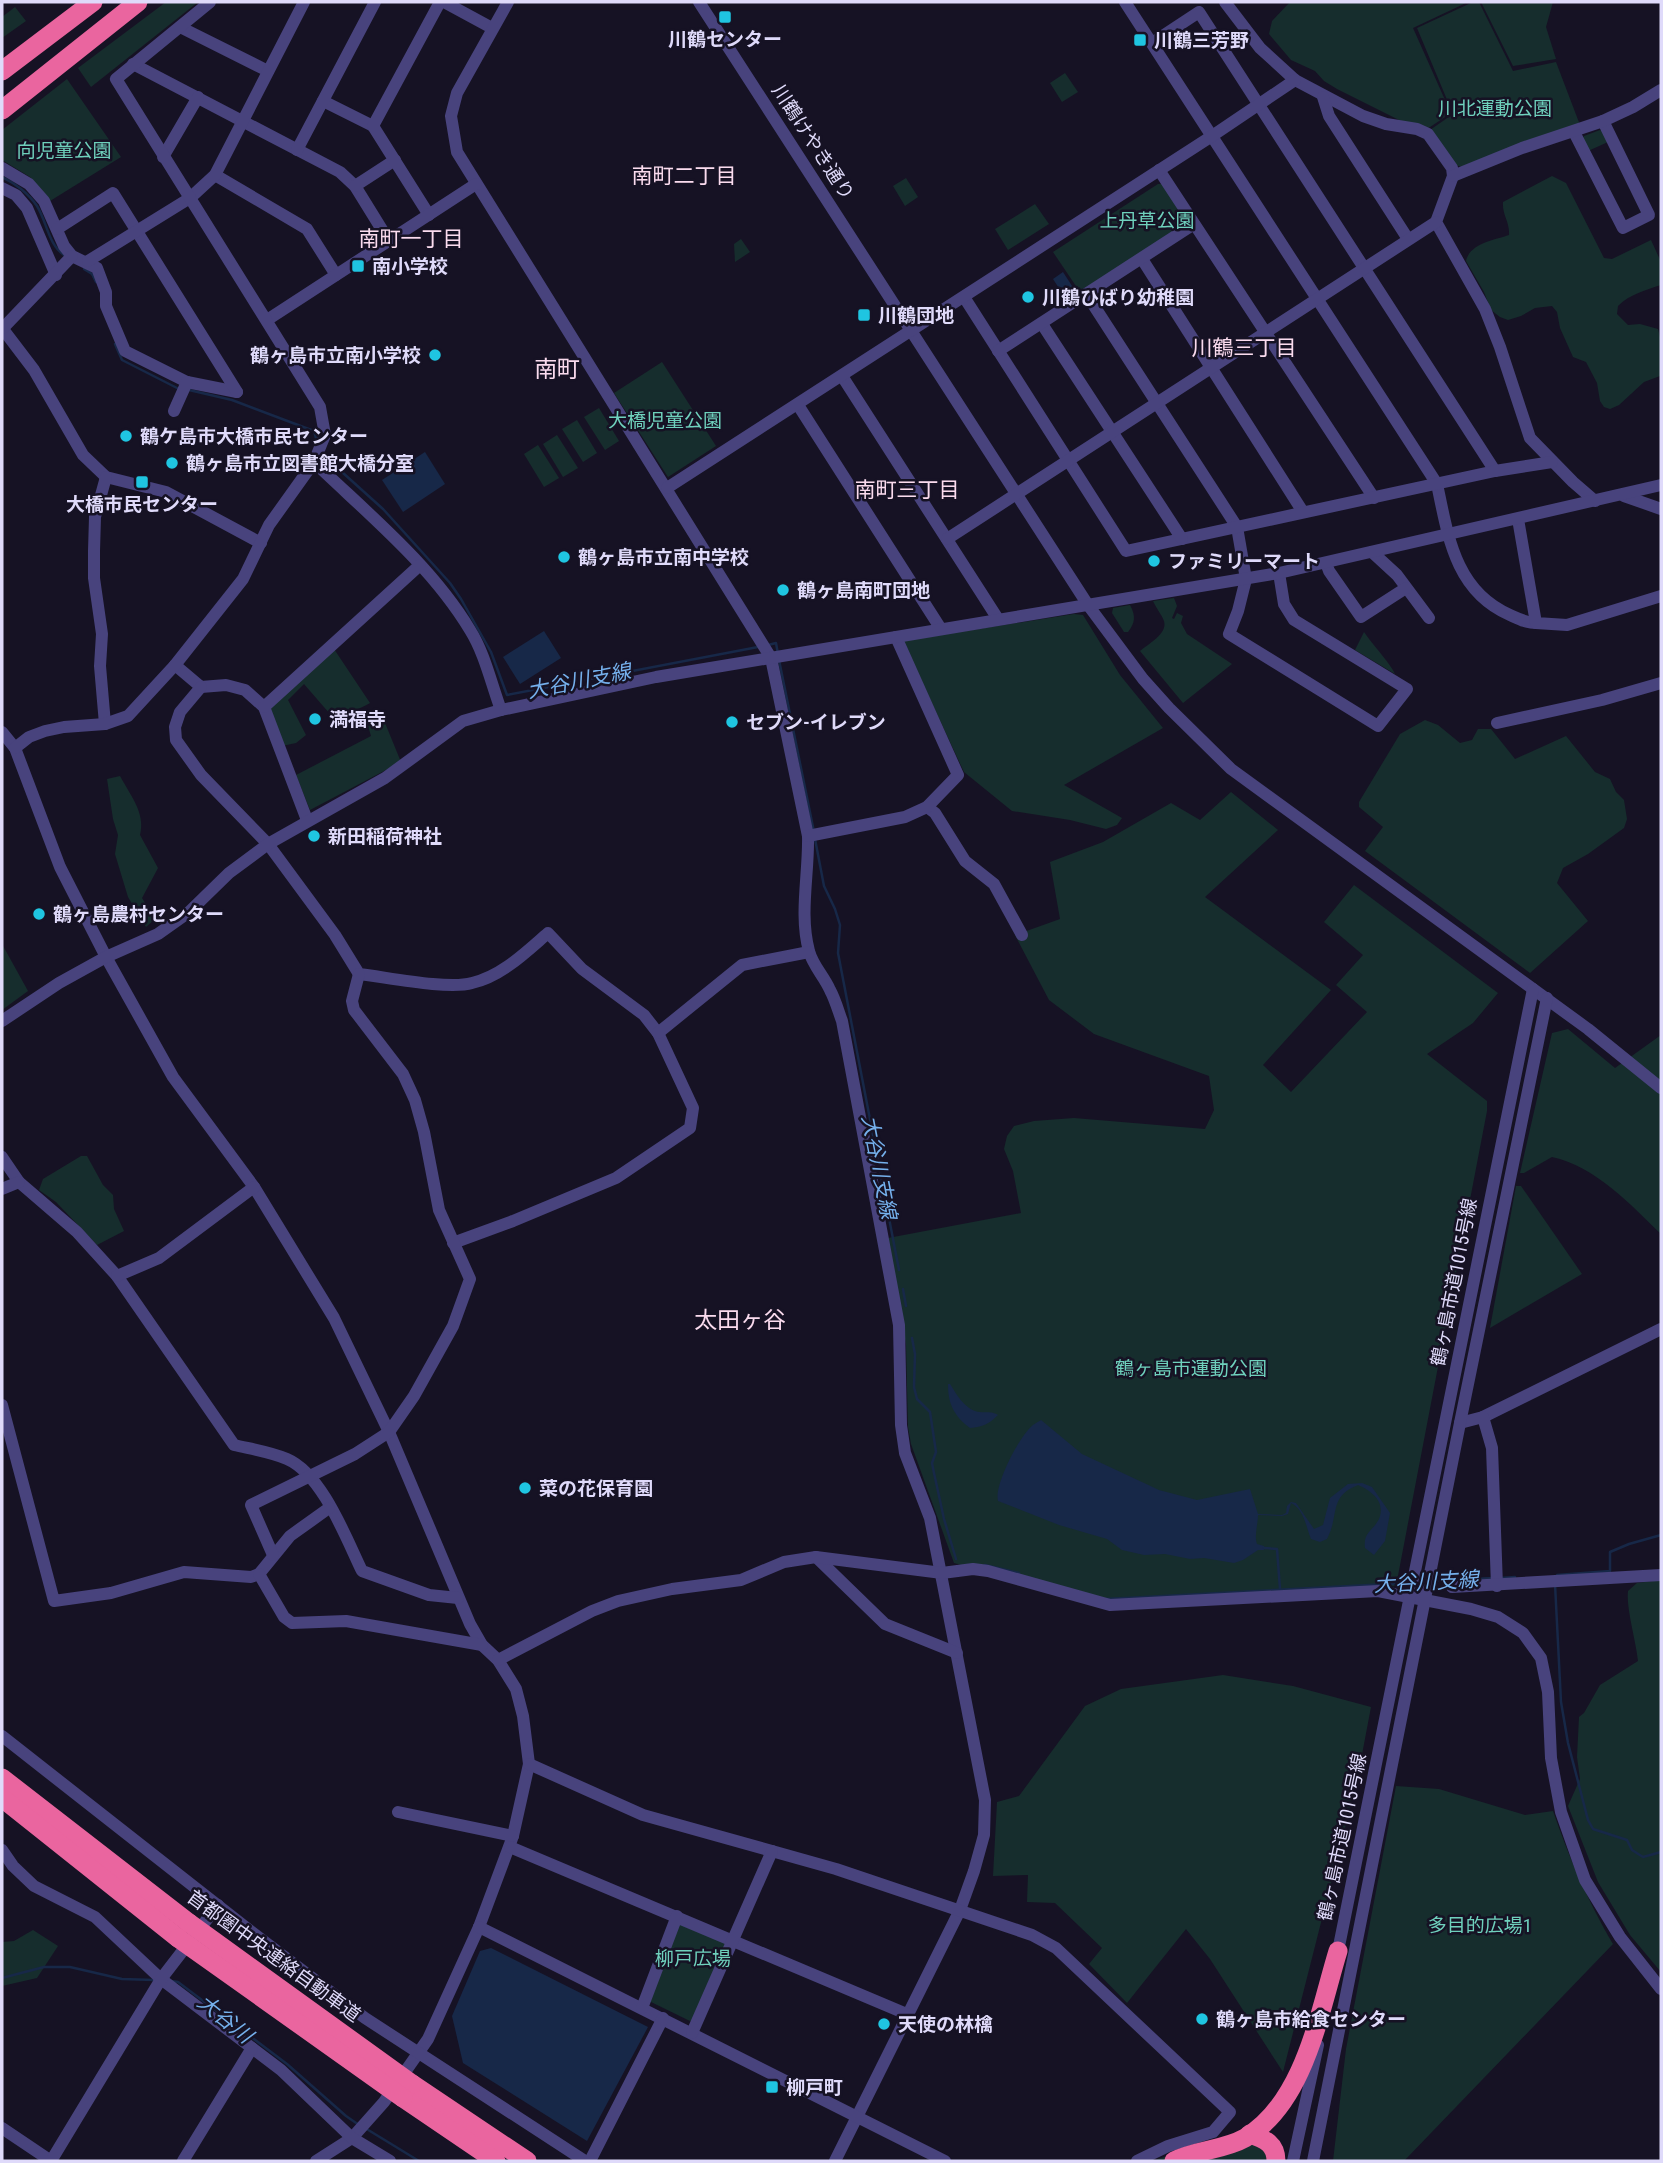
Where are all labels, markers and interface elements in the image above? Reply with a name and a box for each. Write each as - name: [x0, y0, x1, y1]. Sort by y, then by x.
- marker: 川鶴センター: [717, 9, 733, 25]
- place label: 川鶴センター: [668, 28, 782, 51]
- place label: 川鶴三芳野: [1154, 29, 1249, 52]
- marker: 川鶴三芳野: [1132, 32, 1148, 48]
- street label: 川鶴けやき通り: [767, 80, 859, 204]
- park label: 川北運動公園: [1438, 97, 1552, 120]
- park label: 向児童公園: [16, 139, 112, 162]
- district label: 南町二丁目: [632, 164, 737, 188]
- park label: 上丹草公園: [1099, 209, 1195, 232]
- district label: 南町一丁目: [359, 227, 464, 251]
- place label: 南小学校: [372, 255, 448, 278]
- marker: 南小学校: [350, 258, 366, 274]
- place label: 川鶴ひばり幼稚園: [1042, 286, 1194, 309]
- marker: 川鶴ひばり幼稚園: [1020, 289, 1036, 305]
- place label: 川鶴団地: [878, 304, 954, 327]
- marker: 川鶴団地: [856, 307, 872, 323]
- district label: 川鶴三丁目: [1192, 336, 1297, 360]
- place label: 鶴ヶ島市立南小学校: [250, 344, 421, 367]
- marker: 鶴ヶ島市立南小学校: [427, 347, 443, 363]
- district label: 南町: [534, 356, 580, 383]
- park label: 大橋児童公園: [608, 409, 722, 432]
- place label: 鶴ケ島市大橋市民センター: [140, 425, 368, 448]
- marker: 鶴ケ島市大橋市民センター: [118, 428, 134, 444]
- place label: 鶴ヶ島市立図書館大橋分室: [186, 452, 414, 475]
- marker: 鶴ヶ島市立図書館大橋分室: [164, 455, 180, 471]
- marker: 大橋市民センター: [134, 474, 150, 490]
- district label: 南町三丁目: [855, 478, 960, 502]
- place label: 大橋市民センター: [66, 493, 218, 516]
- place label: 鶴ヶ島市立南中学校: [578, 546, 749, 569]
- marker: 鶴ヶ島市立南中学校: [556, 549, 572, 565]
- place label: ファミリーマート: [1168, 550, 1320, 573]
- marker: ファミリーマート: [1146, 553, 1162, 569]
- place label: 鶴ヶ島南町団地: [797, 579, 930, 602]
- marker: 鶴ヶ島南町団地: [775, 582, 791, 598]
- water label: 大谷川支線: [525, 659, 636, 703]
- place label: 満福寺: [329, 708, 386, 731]
- marker: 満福寺: [307, 711, 323, 727]
- place label: セブン-イレブン: [746, 711, 886, 734]
- marker: セブン-イレブン: [724, 714, 740, 730]
- place label: 新田稲荷神社: [328, 825, 442, 848]
- marker: 新田稲荷神社: [306, 828, 322, 844]
- place label: 鶴ヶ島農村センター: [53, 903, 224, 926]
- marker: 鶴ヶ島農村センター: [31, 906, 47, 922]
- water label: 大谷川支線: [857, 1113, 901, 1224]
- street label: 鶴ヶ島市道1015号線: [1426, 1196, 1482, 1368]
- district label: 太田ヶ谷: [694, 1307, 786, 1334]
- park label: 鶴ヶ島市運動公園: [1115, 1357, 1267, 1380]
- place label: 菜の花保育園: [539, 1477, 653, 1500]
- marker: 菜の花保育園: [517, 1480, 533, 1496]
- water label: 大谷川支線: [1373, 1567, 1482, 1597]
- street label: 鶴ヶ島市道1015号線: [1313, 1751, 1371, 1923]
- street label: 首都圏中央連絡自動車道: [183, 1885, 365, 2027]
- park label: 多目的広場1: [1428, 1914, 1532, 1937]
- park label: 柳戸広場: [655, 1947, 731, 1970]
- water label: 大谷川: [193, 1990, 259, 2049]
- place label: 鶴ヶ島市給食センター: [1216, 2008, 1406, 2031]
- marker: 鶴ヶ島市給食センター: [1194, 2011, 1210, 2027]
- place label: 天使の林檎: [898, 2013, 993, 2036]
- marker: 天使の林檎: [876, 2016, 892, 2032]
- place label: 柳戸町: [786, 2076, 843, 2099]
- marker: 柳戸町: [764, 2079, 780, 2095]

